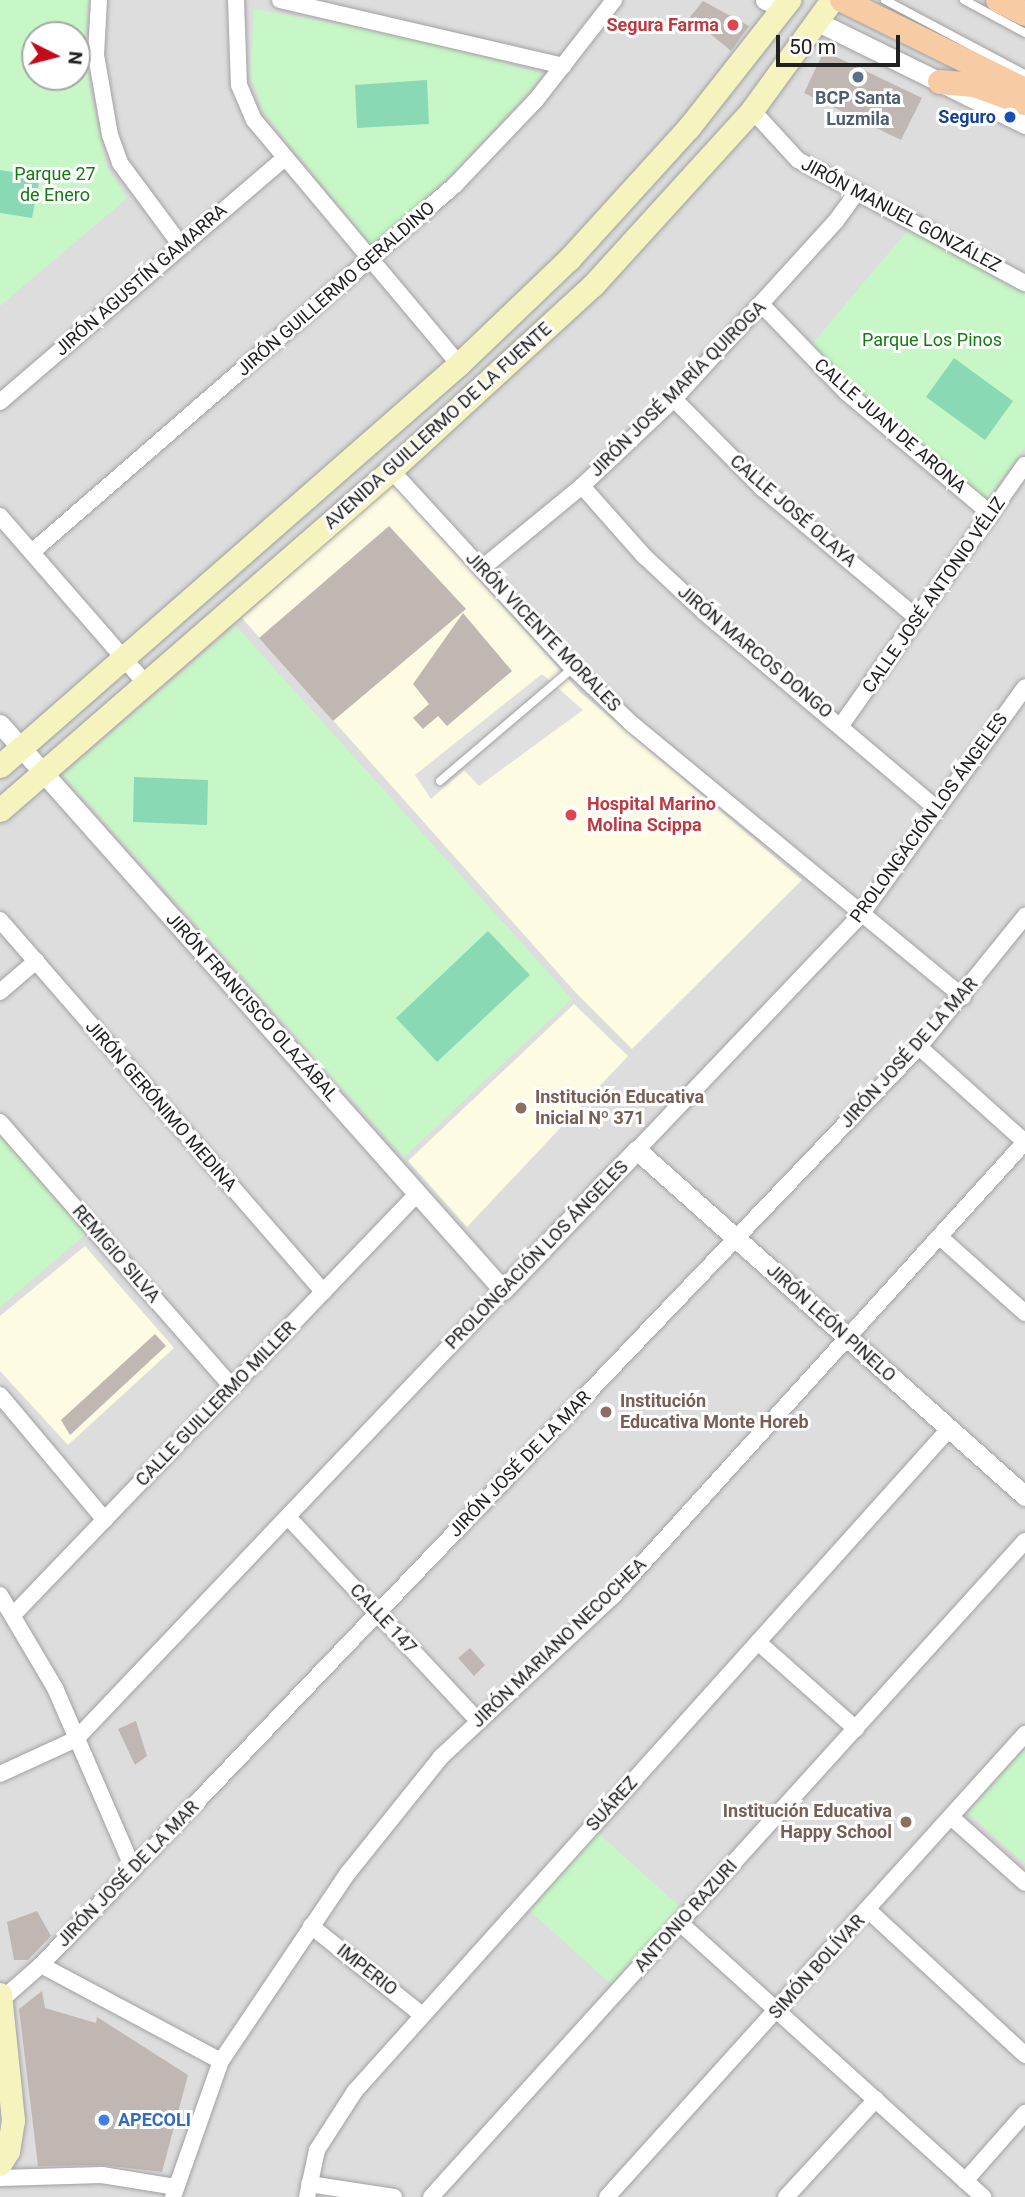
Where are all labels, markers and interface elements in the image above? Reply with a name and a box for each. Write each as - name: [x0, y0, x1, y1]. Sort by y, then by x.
- place label: Segura Farma: [606, 14, 719, 36]
- marker: Segura Farma: [725, 17, 741, 33]
- north arrow: [21, 21, 91, 91]
- scale bar: [780, 21, 904, 65]
- text: 50 m: [789, 35, 836, 59]
- text: N: [63, 50, 88, 66]
- marker: BCP Santa Luzmila: [850, 69, 866, 85]
- place label: BCP Santa Luzmila: [815, 88, 901, 130]
- place label: Seguro: [938, 106, 996, 128]
- marker: Seguro: [1002, 109, 1018, 125]
- street label: JIRÓN MANUEL GONZÁLEZ: [797, 153, 1005, 277]
- park label: Parque 27 de Enero: [14, 164, 96, 206]
- street label: JIRÓN GUILLERMO GERALDINO: [233, 197, 439, 381]
- street label: JIRÓN AGUSTÍN GAMARRA: [51, 200, 231, 360]
- street label: JIRÓN JOSÉ MARÍA QUIROGA: [586, 297, 770, 481]
- street label: AVENIDA GUILLERMO DE LA FUENTE: [320, 318, 556, 534]
- park label: Parque Los Pinos: [862, 329, 1002, 351]
- street label: CALLE JUAN DE ARONA: [810, 354, 970, 498]
- street label: CALLE JOSÉ OLAYA: [725, 450, 861, 572]
- street label: CALLE JOSÉ ANTONIO VÉLIZ: [858, 493, 1010, 697]
- street label: JIRÓN VICENTE MORALES: [461, 548, 625, 716]
- street label: JIRÓN MARCOS DONGO: [673, 581, 837, 723]
- street label: PROLONGACIÓN LOS ÁNGELES: [846, 709, 1012, 927]
- place label: Hospital Marino Molina Scippa: [587, 794, 716, 836]
- marker: Hospital Marino Molina Scippa: [561, 805, 581, 825]
- street label: JIRÓN FRANCISCO OLAZÁBAL: [162, 908, 342, 1106]
- street label: JIRÓN JOSÉ DE LA MAR: [836, 973, 982, 1133]
- street label: JIRÓN GERÓNIMO MEDINA: [81, 1016, 241, 1196]
- place label: Institución Educativa Inicial Nº 371: [535, 1087, 704, 1130]
- marker: Institución Educativa Inicial Nº 371: [513, 1100, 529, 1116]
- street label: PROLONGACIÓN LOS ÁNGELES: [441, 1156, 633, 1354]
- street label: REMIGIO SILVA: [68, 1201, 164, 1307]
- street label: JIRÓN LEÓN PINELO: [762, 1259, 900, 1387]
- street label: CALLE GUILLERMO MILLER: [131, 1317, 301, 1491]
- street label: JIRÓN JOSÉ DE LA MAR: [445, 1387, 595, 1541]
- place label: Institución Educativa Monte Horeb: [620, 1391, 809, 1434]
- marker: Institución Educativa Monte Horeb: [598, 1404, 614, 1420]
- street label: JIRÓN MARIANO NECOCHEA: [467, 1554, 651, 1732]
- street label: CALLE 147: [345, 1579, 421, 1659]
- street label: SUÁREZ: [582, 1772, 642, 1836]
- street label: JIRÓN JOSÉ DE LA MAR: [53, 1797, 203, 1951]
- place label: Institución Educativa Happy School: [723, 1801, 892, 1843]
- marker: Institución Educativa Happy School: [898, 1814, 914, 1830]
- street label: ANTONIO RAZURI: [630, 1856, 742, 1976]
- street label: SIMÓN BOLÍVAR: [765, 1910, 869, 2024]
- street label: IMPERIO: [333, 1940, 401, 2000]
- place label: APECOLI: [118, 2109, 191, 2131]
- marker: APECOLI: [96, 2112, 112, 2128]

